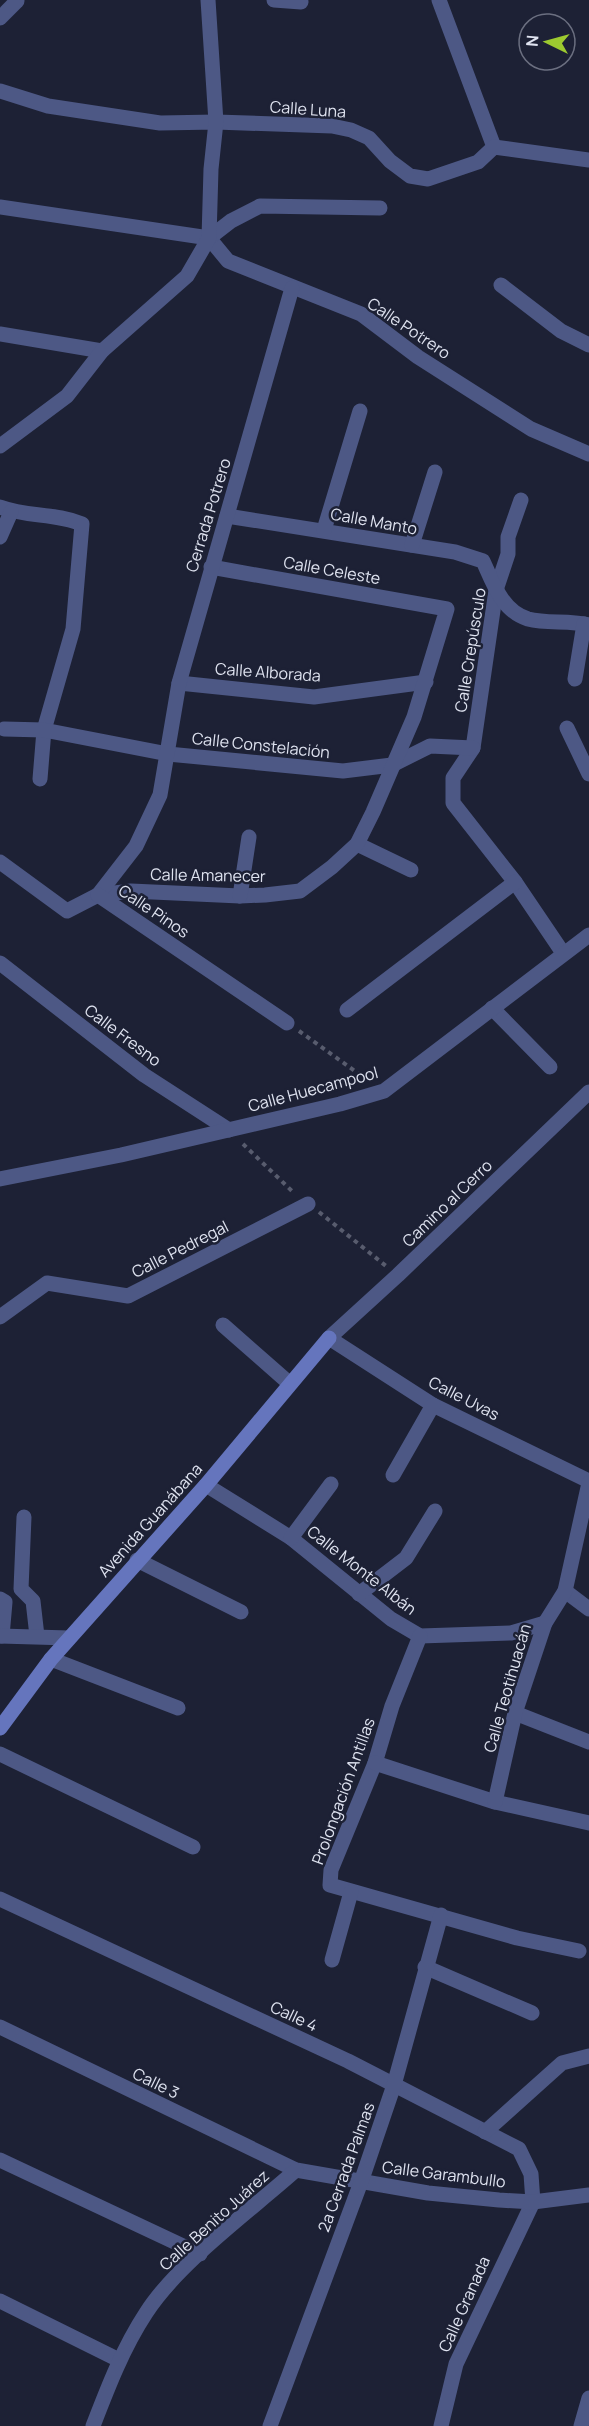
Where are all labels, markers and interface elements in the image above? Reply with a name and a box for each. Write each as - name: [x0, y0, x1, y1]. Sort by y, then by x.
- north arrow: [517, 12, 577, 72]
- text: N: [521, 34, 544, 47]
- street label: Calle Luna: [269, 95, 347, 123]
- street label: Calle Potrero: [363, 292, 455, 364]
- street label: Cerrada Potrero: [180, 455, 236, 575]
- street label: Calle Manto: [329, 503, 419, 539]
- street label: Calle Celeste: [282, 551, 382, 589]
- street label: Calle Crepúsculo: [449, 586, 491, 714]
- street label: Calle Alborada: [214, 657, 322, 687]
- street label: Calle Constelación: [191, 727, 331, 763]
- street label: Calle Amanecer: [150, 863, 266, 887]
- street label: Calle Pinos: [114, 879, 194, 943]
- street label: Calle Fresno: [80, 999, 166, 1071]
- street label: Calle Huecampool: [246, 1061, 380, 1117]
- street label: Camino al Cerro: [397, 1154, 497, 1252]
- street label: Calle Pedregal: [128, 1215, 232, 1283]
- street label: Calle Uvas: [425, 1371, 503, 1425]
- street label: Avenida Guanábana: [93, 1458, 207, 1582]
- street label: Calle Monte Albán: [303, 1520, 421, 1620]
- street label: Calle Teotihuacán: [478, 1621, 536, 1755]
- street label: Prolongación Antillas: [306, 1714, 380, 1868]
- street label: Calle 4: [267, 1996, 321, 2036]
- street label: Calle 3: [129, 2062, 183, 2104]
- street label: 2a Cerrada Palmas: [312, 2099, 380, 2235]
- street label: Calle Garambullo: [381, 2156, 507, 2192]
- street label: Calle Benito Juárez: [154, 2165, 274, 2275]
- street label: Calle Granada: [433, 2253, 495, 2355]

